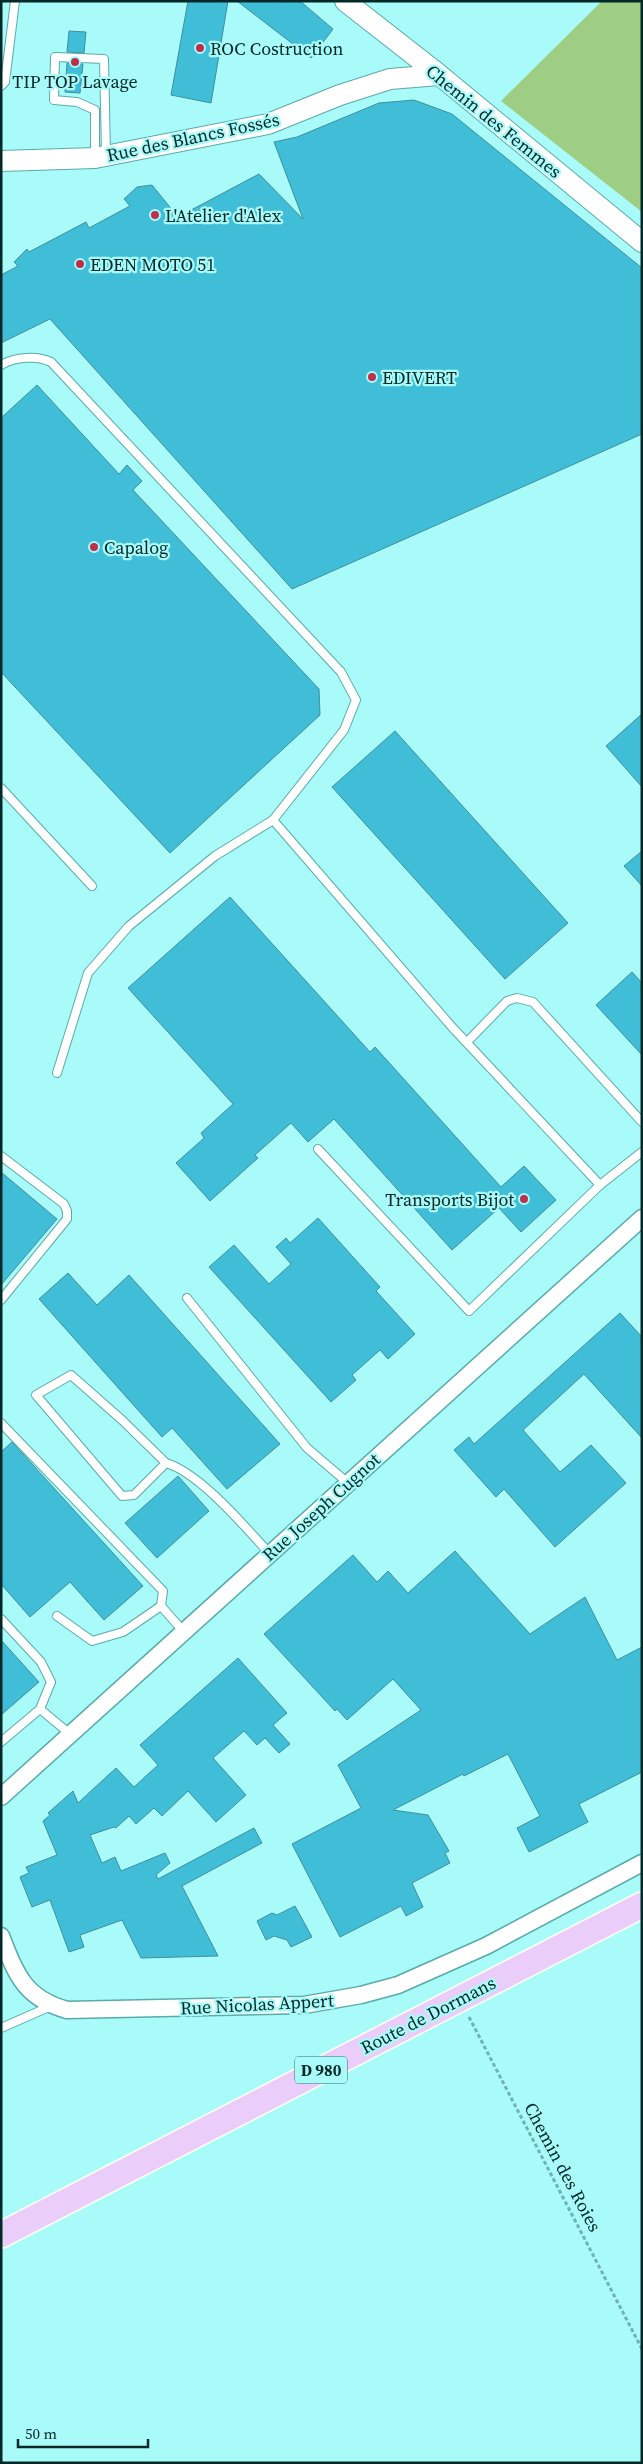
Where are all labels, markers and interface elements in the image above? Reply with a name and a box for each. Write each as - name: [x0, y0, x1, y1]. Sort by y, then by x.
- place label: ROC Costruction: [210, 36, 344, 61]
- marker: ROC Costruction: [194, 42, 206, 54]
- marker: TIP TOP Lavage: [69, 56, 81, 68]
- street label: Chemin des Femmes: [421, 59, 567, 184]
- place label: TIP TOP Lavage: [12, 69, 138, 94]
- street label: Rue des Blancs Fossés: [104, 106, 282, 168]
- place label: L'Atelier d'Alex: [165, 203, 282, 228]
- marker: L'Atelier d'Alex: [149, 209, 161, 221]
- place label: EDEN MOTO 51: [90, 252, 215, 277]
- marker: EDEN MOTO 51: [74, 258, 86, 270]
- place label: EDIVERT: [382, 365, 457, 390]
- marker: EDIVERT: [366, 371, 378, 383]
- place label: Capalog: [104, 535, 168, 560]
- marker: Capalog: [88, 541, 100, 553]
- place label: Transports Bijot: [385, 1187, 514, 1212]
- marker: Transports Bijot: [518, 1193, 530, 1205]
- street label: Rue Joseph Cugnot: [257, 1447, 386, 1567]
- street label: Route de Dormans: [356, 1970, 500, 2060]
- street label: Rue Nicolas Appert: [180, 1987, 335, 2021]
- road number: D 980: [295, 2056, 347, 2084]
- street label: Chemin des Roies: [518, 2098, 608, 2236]
- scale bar: [18, 2416, 148, 2448]
- text: 50 m: [25, 2423, 57, 2444]

